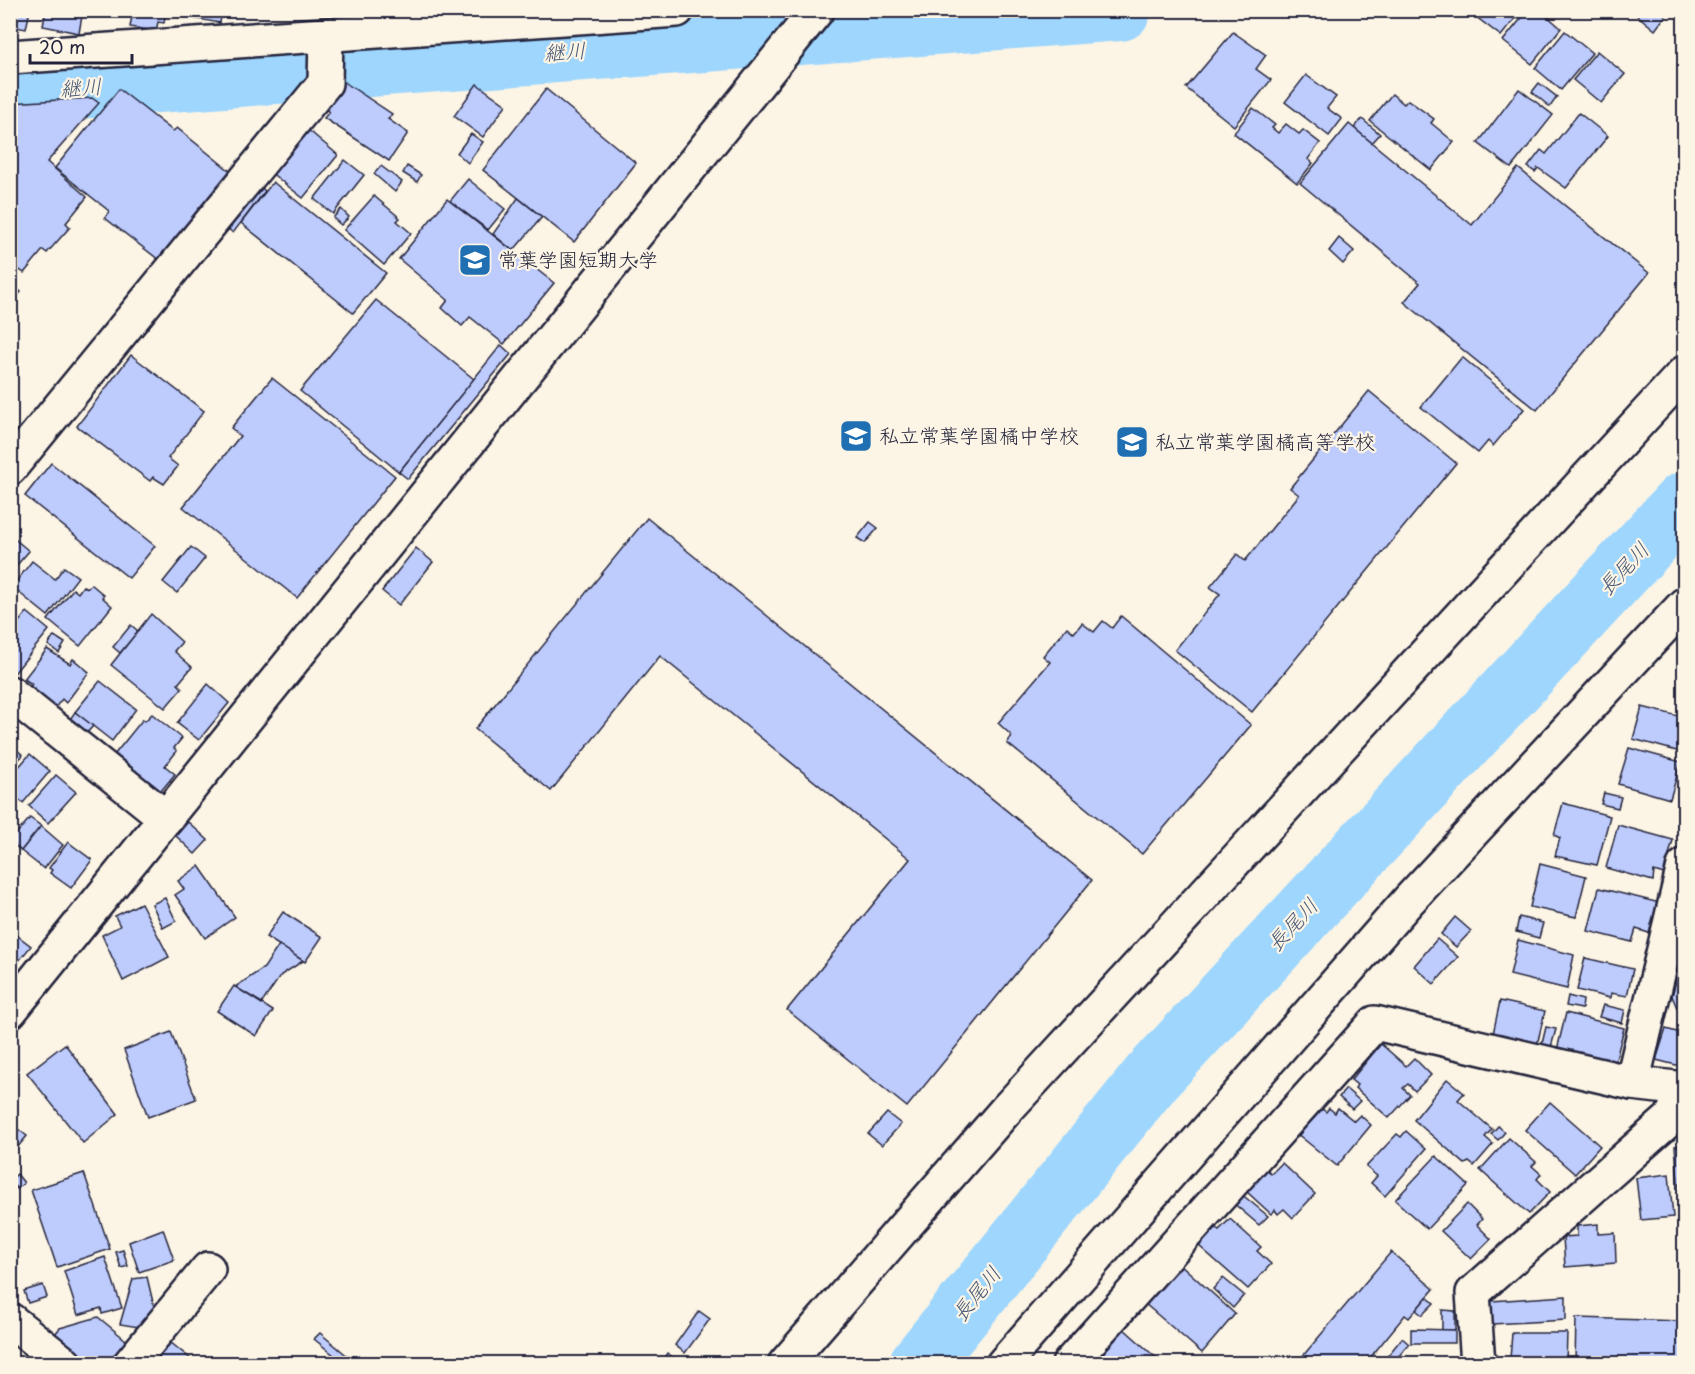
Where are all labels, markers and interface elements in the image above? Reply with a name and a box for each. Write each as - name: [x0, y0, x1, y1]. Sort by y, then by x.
- scale bar: [30, 27, 132, 65]
- text: 20 m: [39, 33, 85, 60]
- water label: 継川: [543, 33, 587, 67]
- water label: 継川: [59, 69, 103, 103]
- school or university icon: 常葉学園短期大学: [457, 242, 493, 278]
- place label: 常葉学園短期大学: [498, 244, 658, 274]
- school or university icon: 私立常葉学園橘中学校: [838, 418, 874, 454]
- place label: 私立常葉学園橘中学校: [879, 420, 1079, 450]
- school or university icon: 私立常葉学園橘高等学校: [1114, 424, 1150, 460]
- place label: 私立常葉学園橘高等学校: [1155, 426, 1375, 456]
- water label: 長尾川: [1589, 534, 1656, 602]
- water label: 長尾川: [1258, 890, 1325, 958]
- water label: 長尾川: [943, 1258, 1008, 1327]

